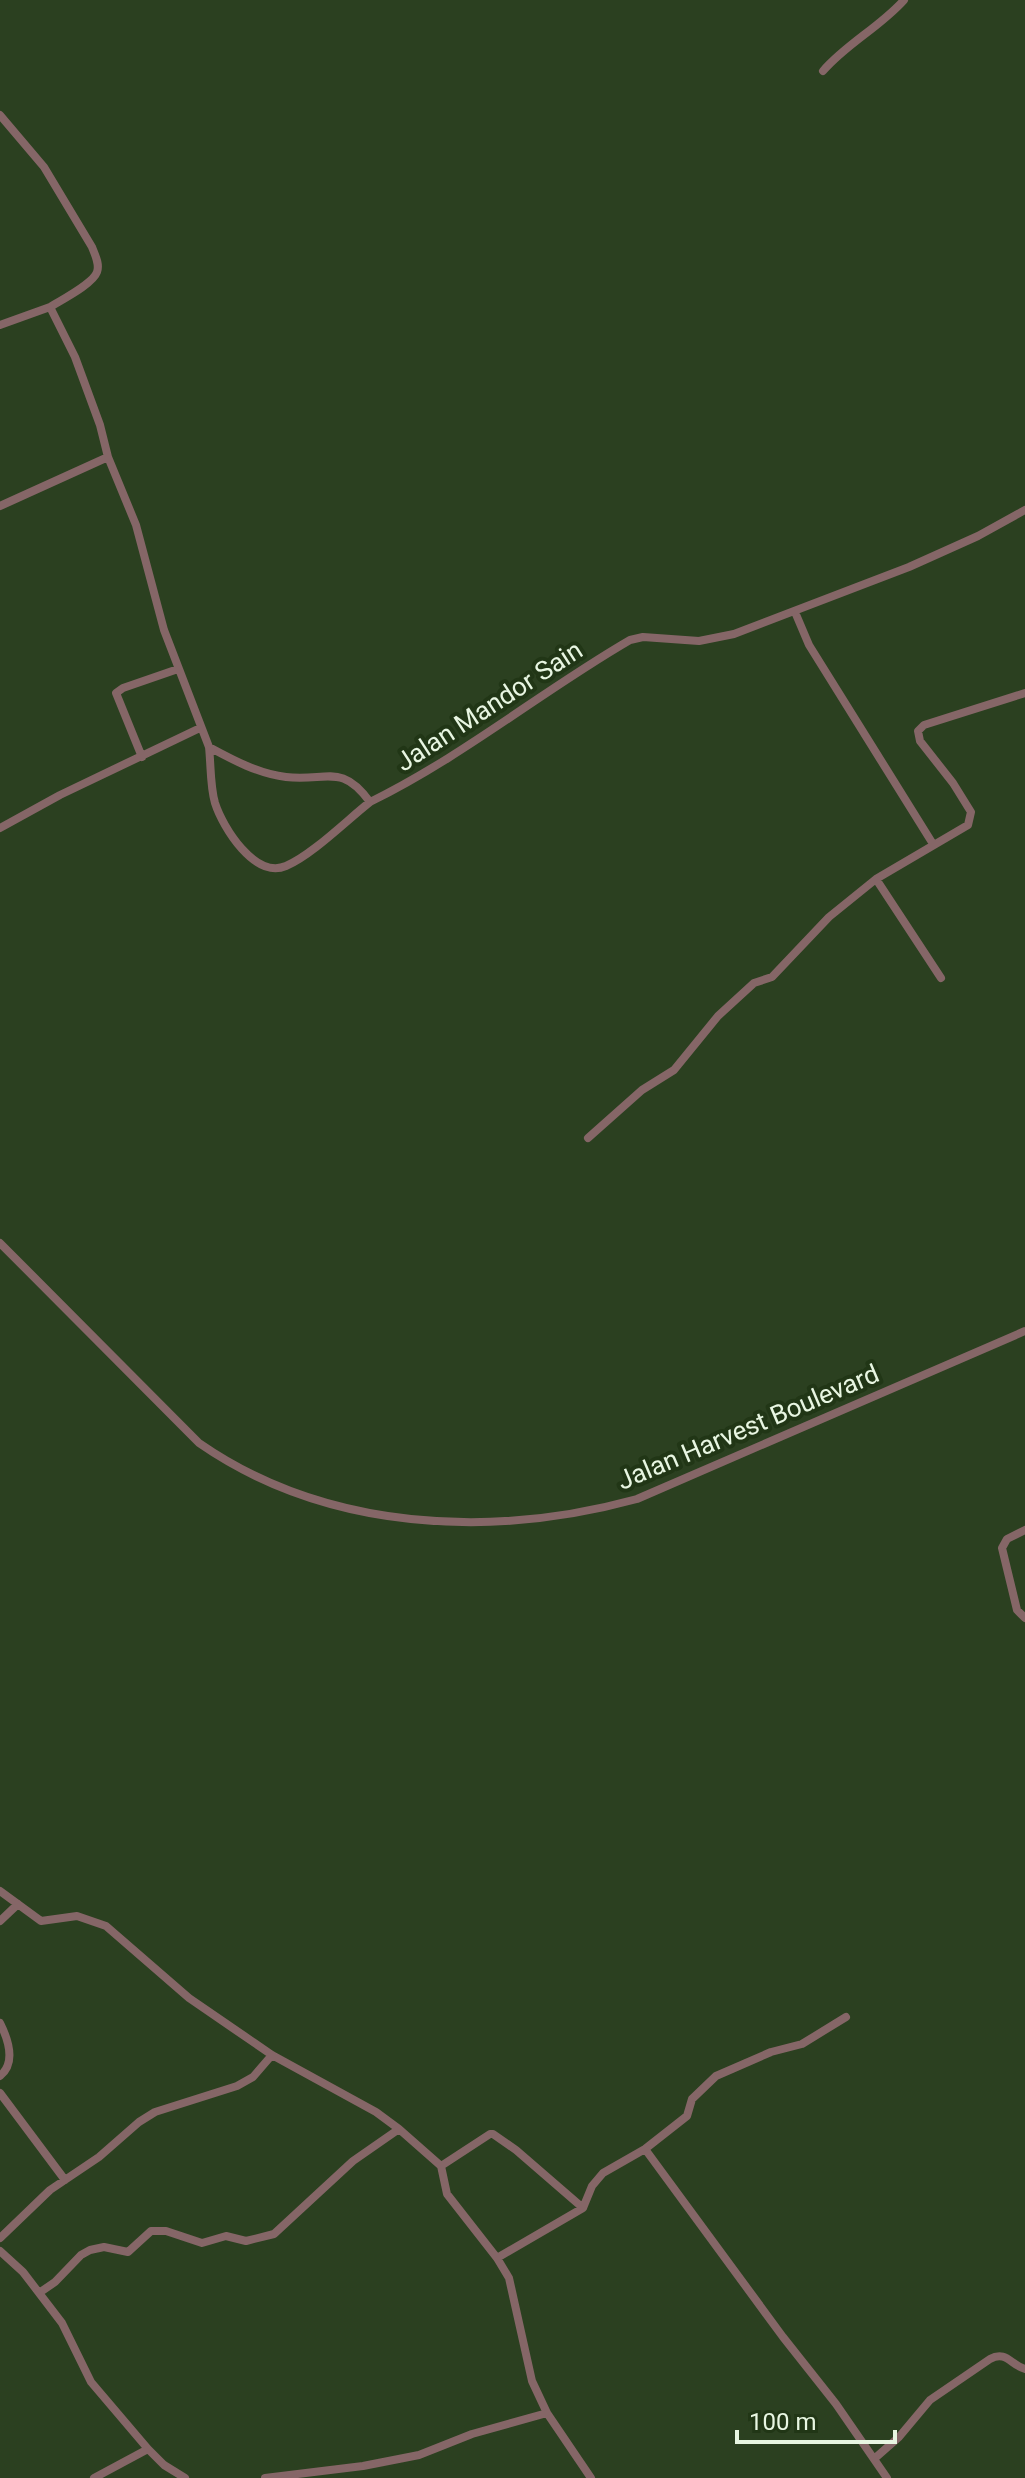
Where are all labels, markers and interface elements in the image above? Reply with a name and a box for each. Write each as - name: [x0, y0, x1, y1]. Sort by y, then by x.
- street label: Jalan Mandor Sain: [390, 635, 588, 777]
- street label: Jalan Harvest Boulevard: [613, 1358, 883, 1496]
- scale bar: [737, 2394, 895, 2444]
- text: 100 m: [749, 2408, 816, 2436]

